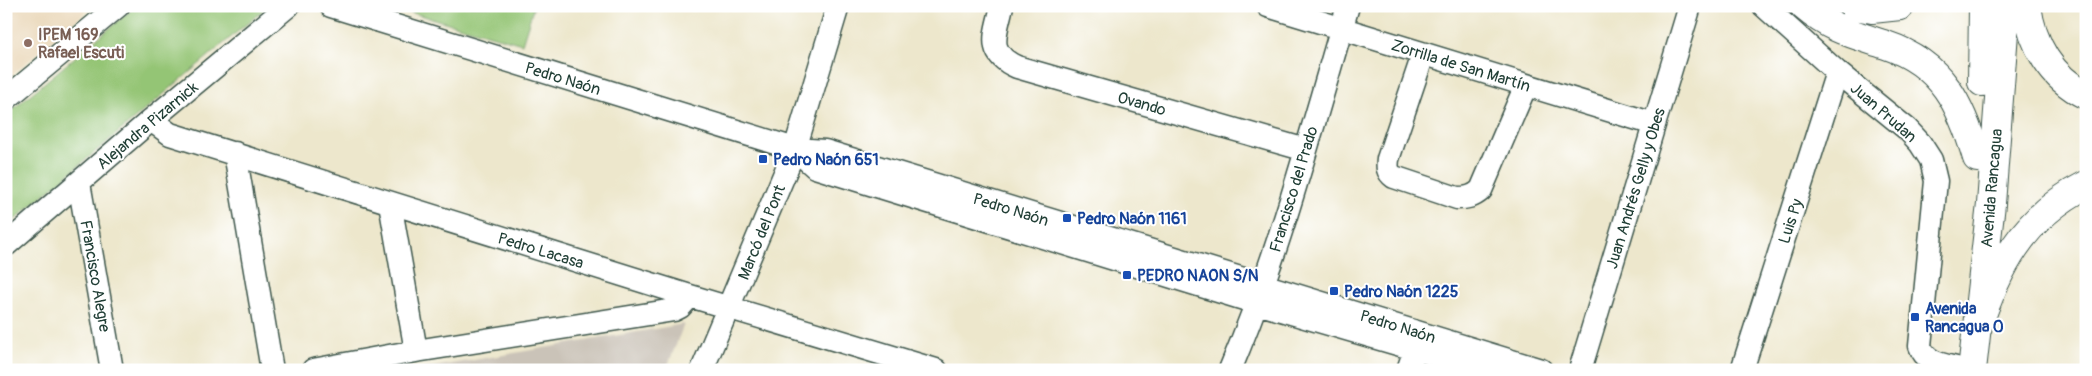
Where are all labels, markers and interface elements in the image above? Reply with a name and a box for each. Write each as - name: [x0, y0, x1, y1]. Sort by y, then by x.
- place label: IPEM 169 Rafael Escuti: [38, 25, 124, 63]
- street label: Zorrilla de San Martín: [1389, 35, 1533, 97]
- marker: IPEM 169 Rafael Escuti: [22, 37, 34, 49]
- street label: Pedro Naón: [522, 58, 603, 100]
- street label: Alejandra Pizarnick: [93, 77, 203, 174]
- street label: Juan Prudan: [1846, 79, 1921, 147]
- street label: Ovando: [1115, 88, 1169, 121]
- street label: Juan Andrés Gelly y Obes: [1602, 105, 1670, 271]
- street label: Francisco del Prado: [1265, 124, 1323, 255]
- street label: Avenida Rancagua: [1977, 128, 2007, 248]
- place label: Pedro Naón 651: [773, 150, 879, 170]
- marker: Pedro Naón 651: [757, 153, 769, 165]
- street label: Marcó del Pont: [734, 181, 790, 283]
- street label: Pedro Naón: [970, 189, 1051, 231]
- street label: Luis Py: [1774, 196, 1808, 246]
- place label: Pedro Naón 1161: [1077, 209, 1187, 229]
- marker: Pedro Naón 1161: [1061, 212, 1073, 224]
- street label: Francisco Alegre: [75, 219, 115, 334]
- street label: Pedro Lacasa: [495, 228, 586, 273]
- place label: PEDRO NAON S/N: [1137, 266, 1259, 286]
- marker: PEDRO NAON S/N: [1121, 269, 1133, 281]
- place label: Pedro Naón 1225: [1344, 282, 1459, 302]
- marker: Pedro Naón 1225: [1328, 285, 1340, 297]
- place label: Avenida Rancagua 0: [1925, 299, 2004, 337]
- street label: Pedro Naón: [1357, 306, 1438, 348]
- marker: Avenida Rancagua 0: [1909, 311, 1921, 323]

